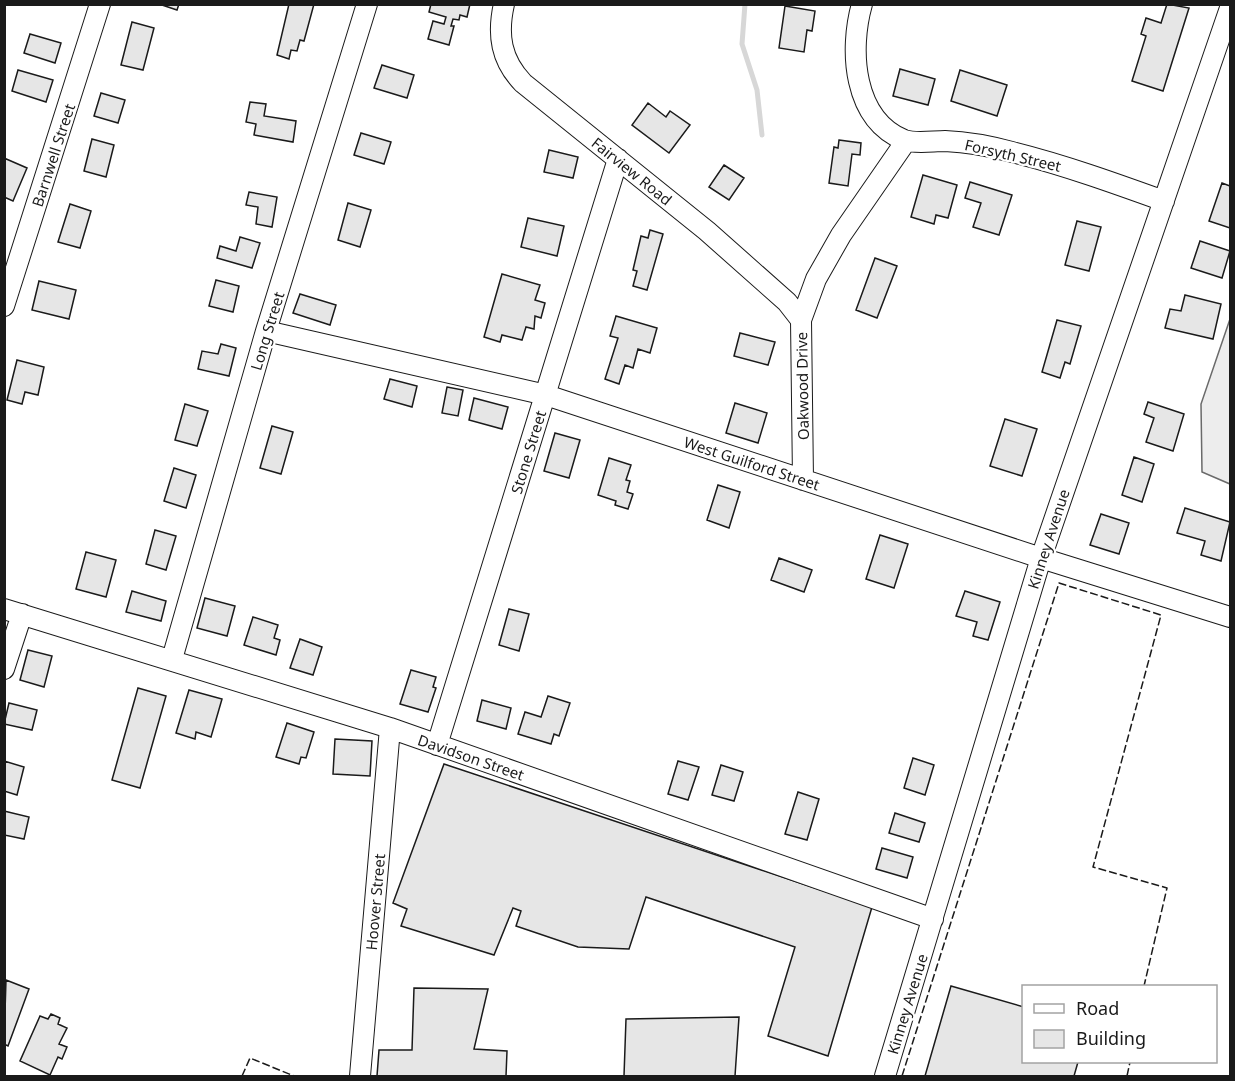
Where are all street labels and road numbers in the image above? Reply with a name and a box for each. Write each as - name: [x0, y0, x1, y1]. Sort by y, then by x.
- street label: Barnwell Street: [27, 100, 79, 209]
- street label: Fairview Road: [588, 133, 676, 209]
- street label: Forsyth Street: [963, 134, 1064, 176]
- street label: Long Street: [246, 289, 289, 373]
- street label: Oakwood Drive: [791, 332, 813, 440]
- street label: Stone Street: [506, 407, 550, 496]
- street label: West Guilford Street: [682, 432, 823, 495]
- street label: Kinney Avenue: [1022, 486, 1074, 592]
- street label: Davidson Street: [415, 729, 527, 785]
- street label: Hoover Street: [361, 852, 389, 951]
- street label: Kinney Avenue: [882, 951, 932, 1057]

